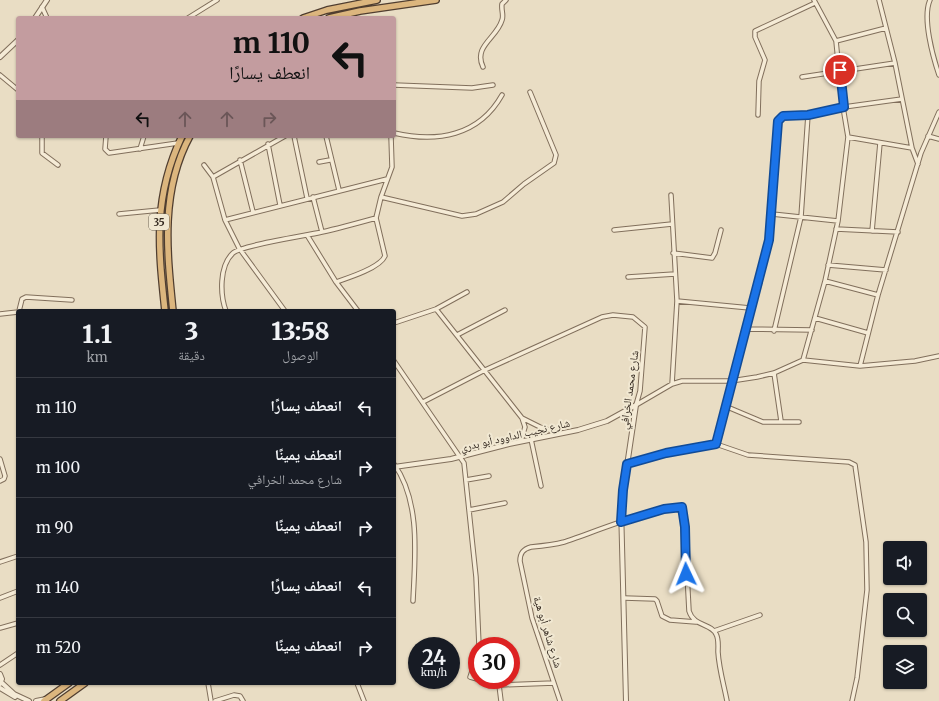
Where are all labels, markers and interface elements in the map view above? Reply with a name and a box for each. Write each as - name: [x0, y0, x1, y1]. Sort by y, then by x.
- text: 110 m: [233, 25, 310, 61]
- icon: left: [324, 32, 376, 84]
- pin: [823, 53, 857, 87]
- icon: arrive: [829, 59, 851, 81]
- text: انعطف يسارًا: [229, 61, 310, 84]
- icon: left: [132, 108, 154, 130]
- icon: ahead: [174, 108, 196, 130]
- icon: ahead: [216, 108, 238, 130]
- icon: right: [258, 108, 280, 130]
- road number: 35: [149, 214, 169, 230]
- text: 3: [185, 316, 198, 347]
- text: 13:58: [271, 316, 330, 347]
- text: 1.1: [82, 319, 112, 350]
- text: دقيقة: [178, 347, 205, 364]
- text: الوصول: [282, 347, 318, 364]
- text: km: [87, 349, 108, 366]
- street label: شارع محمد الخرافي: [617, 350, 643, 431]
- text: انعطف يسارًا: [270, 396, 342, 415]
- icon: left: [354, 397, 376, 419]
- text: 110 m: [36, 398, 77, 417]
- street label: شارع نجيب الداوود أبو بدري: [459, 416, 572, 456]
- text: انعطف يمينًا: [275, 445, 342, 464]
- icon: right: [354, 457, 376, 479]
- text: 100 m: [36, 458, 80, 477]
- text: شارع محمد الخرافي: [248, 471, 342, 488]
- text: انعطف يمينًا: [275, 516, 342, 535]
- icon: right: [354, 517, 376, 539]
- text: 90 m: [36, 518, 73, 537]
- map controls: [883, 541, 927, 689]
- button: sound: [883, 541, 927, 585]
- position arrow: [665, 553, 707, 595]
- text: انعطف يسارًا: [270, 576, 342, 595]
- icon: left: [354, 577, 376, 599]
- text: 140 m: [36, 578, 79, 597]
- button: search: [883, 593, 927, 637]
- street label: شارع شاهر أبو هية: [530, 595, 566, 669]
- text: انعطف يمينًا: [275, 636, 342, 655]
- icon: right: [354, 637, 376, 659]
- speed limit sign: 30: [468, 637, 520, 689]
- text: 520 m: [36, 638, 81, 657]
- text: 24: [422, 645, 446, 670]
- button: layers: [883, 645, 927, 689]
- text: km/h: [421, 666, 447, 679]

